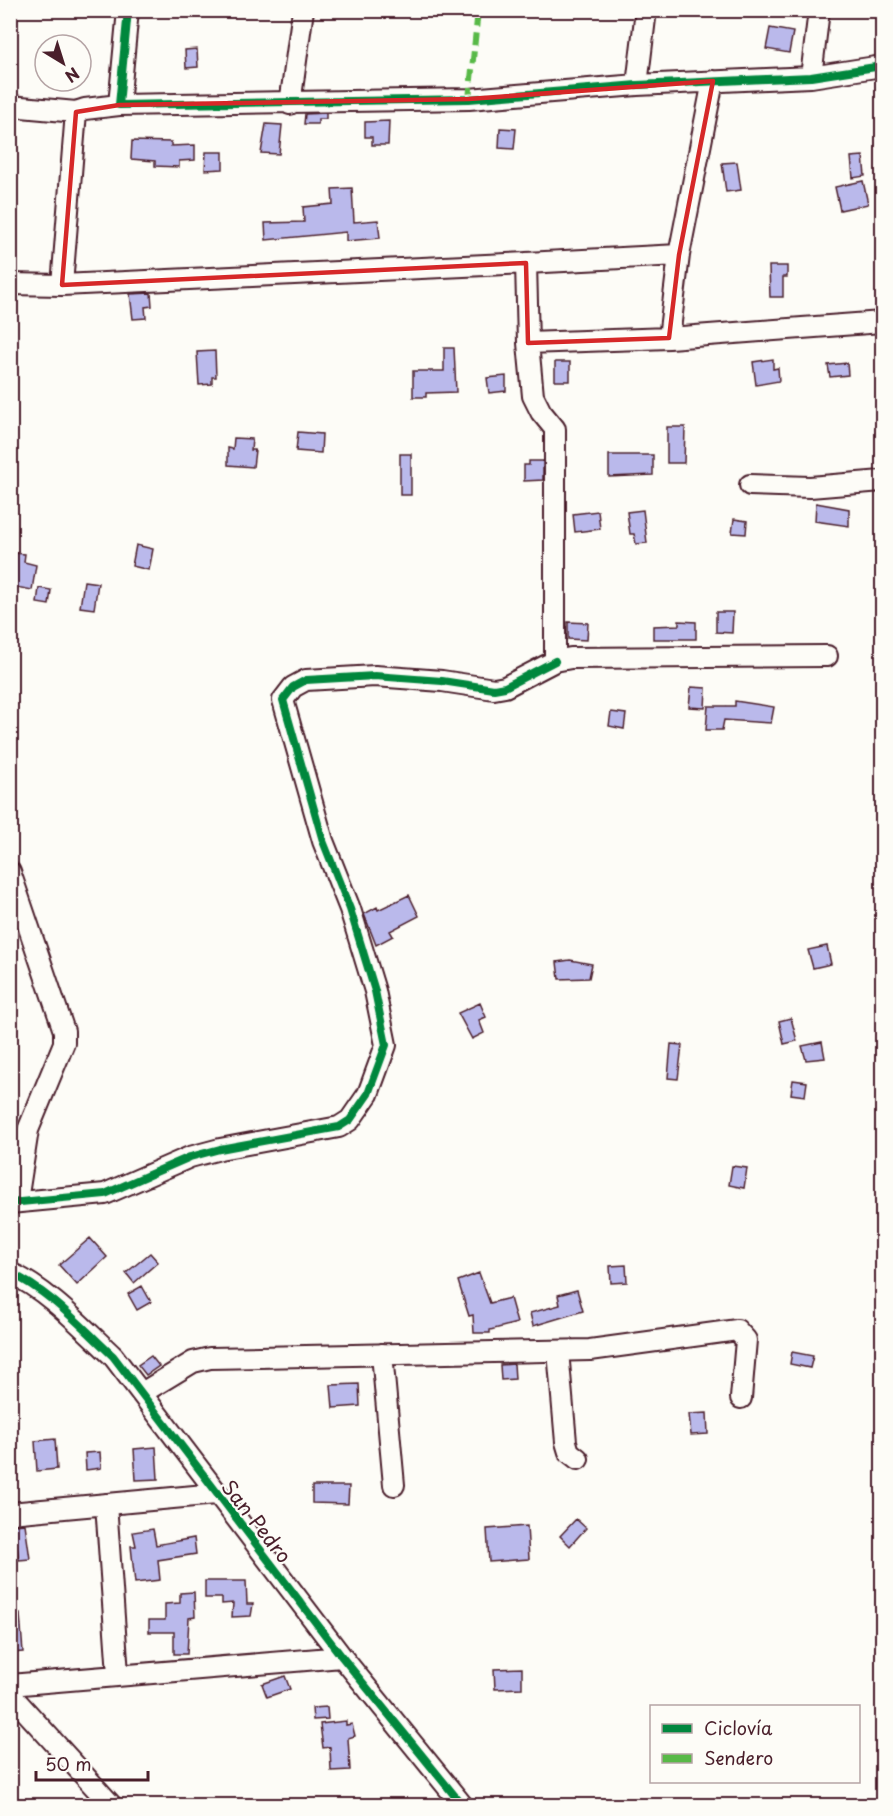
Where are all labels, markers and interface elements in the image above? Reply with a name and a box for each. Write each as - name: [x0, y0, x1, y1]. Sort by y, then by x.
- north arrow: [33, 33, 93, 93]
- text: N: [60, 62, 85, 89]
- street label: San Pedro: [215, 1473, 299, 1569]
- legend: [650, 1705, 860, 1783]
- text: Ciclovía: [704, 1714, 773, 1741]
- scale bar: [36, 1744, 148, 1782]
- text: Sendero: [704, 1744, 773, 1771]
- text: 50 m: [45, 1750, 92, 1777]

